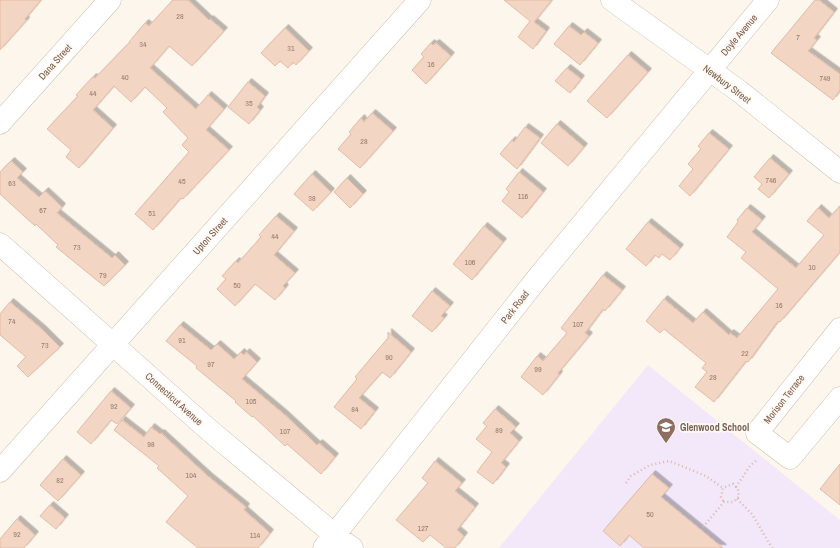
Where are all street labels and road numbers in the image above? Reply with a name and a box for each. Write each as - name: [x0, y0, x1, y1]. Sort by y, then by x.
- street label: Doyle Avenue: [718, 11, 760, 59]
- street label: Dana Street: [36, 41, 75, 83]
- street label: Newbury Street: [701, 62, 754, 107]
- street label: Upton Street: [190, 214, 231, 257]
- street label: Park Road: [498, 288, 532, 326]
- street label: Connecticut Avenue: [142, 370, 206, 429]
- street label: Morison Terrace: [761, 371, 808, 426]

